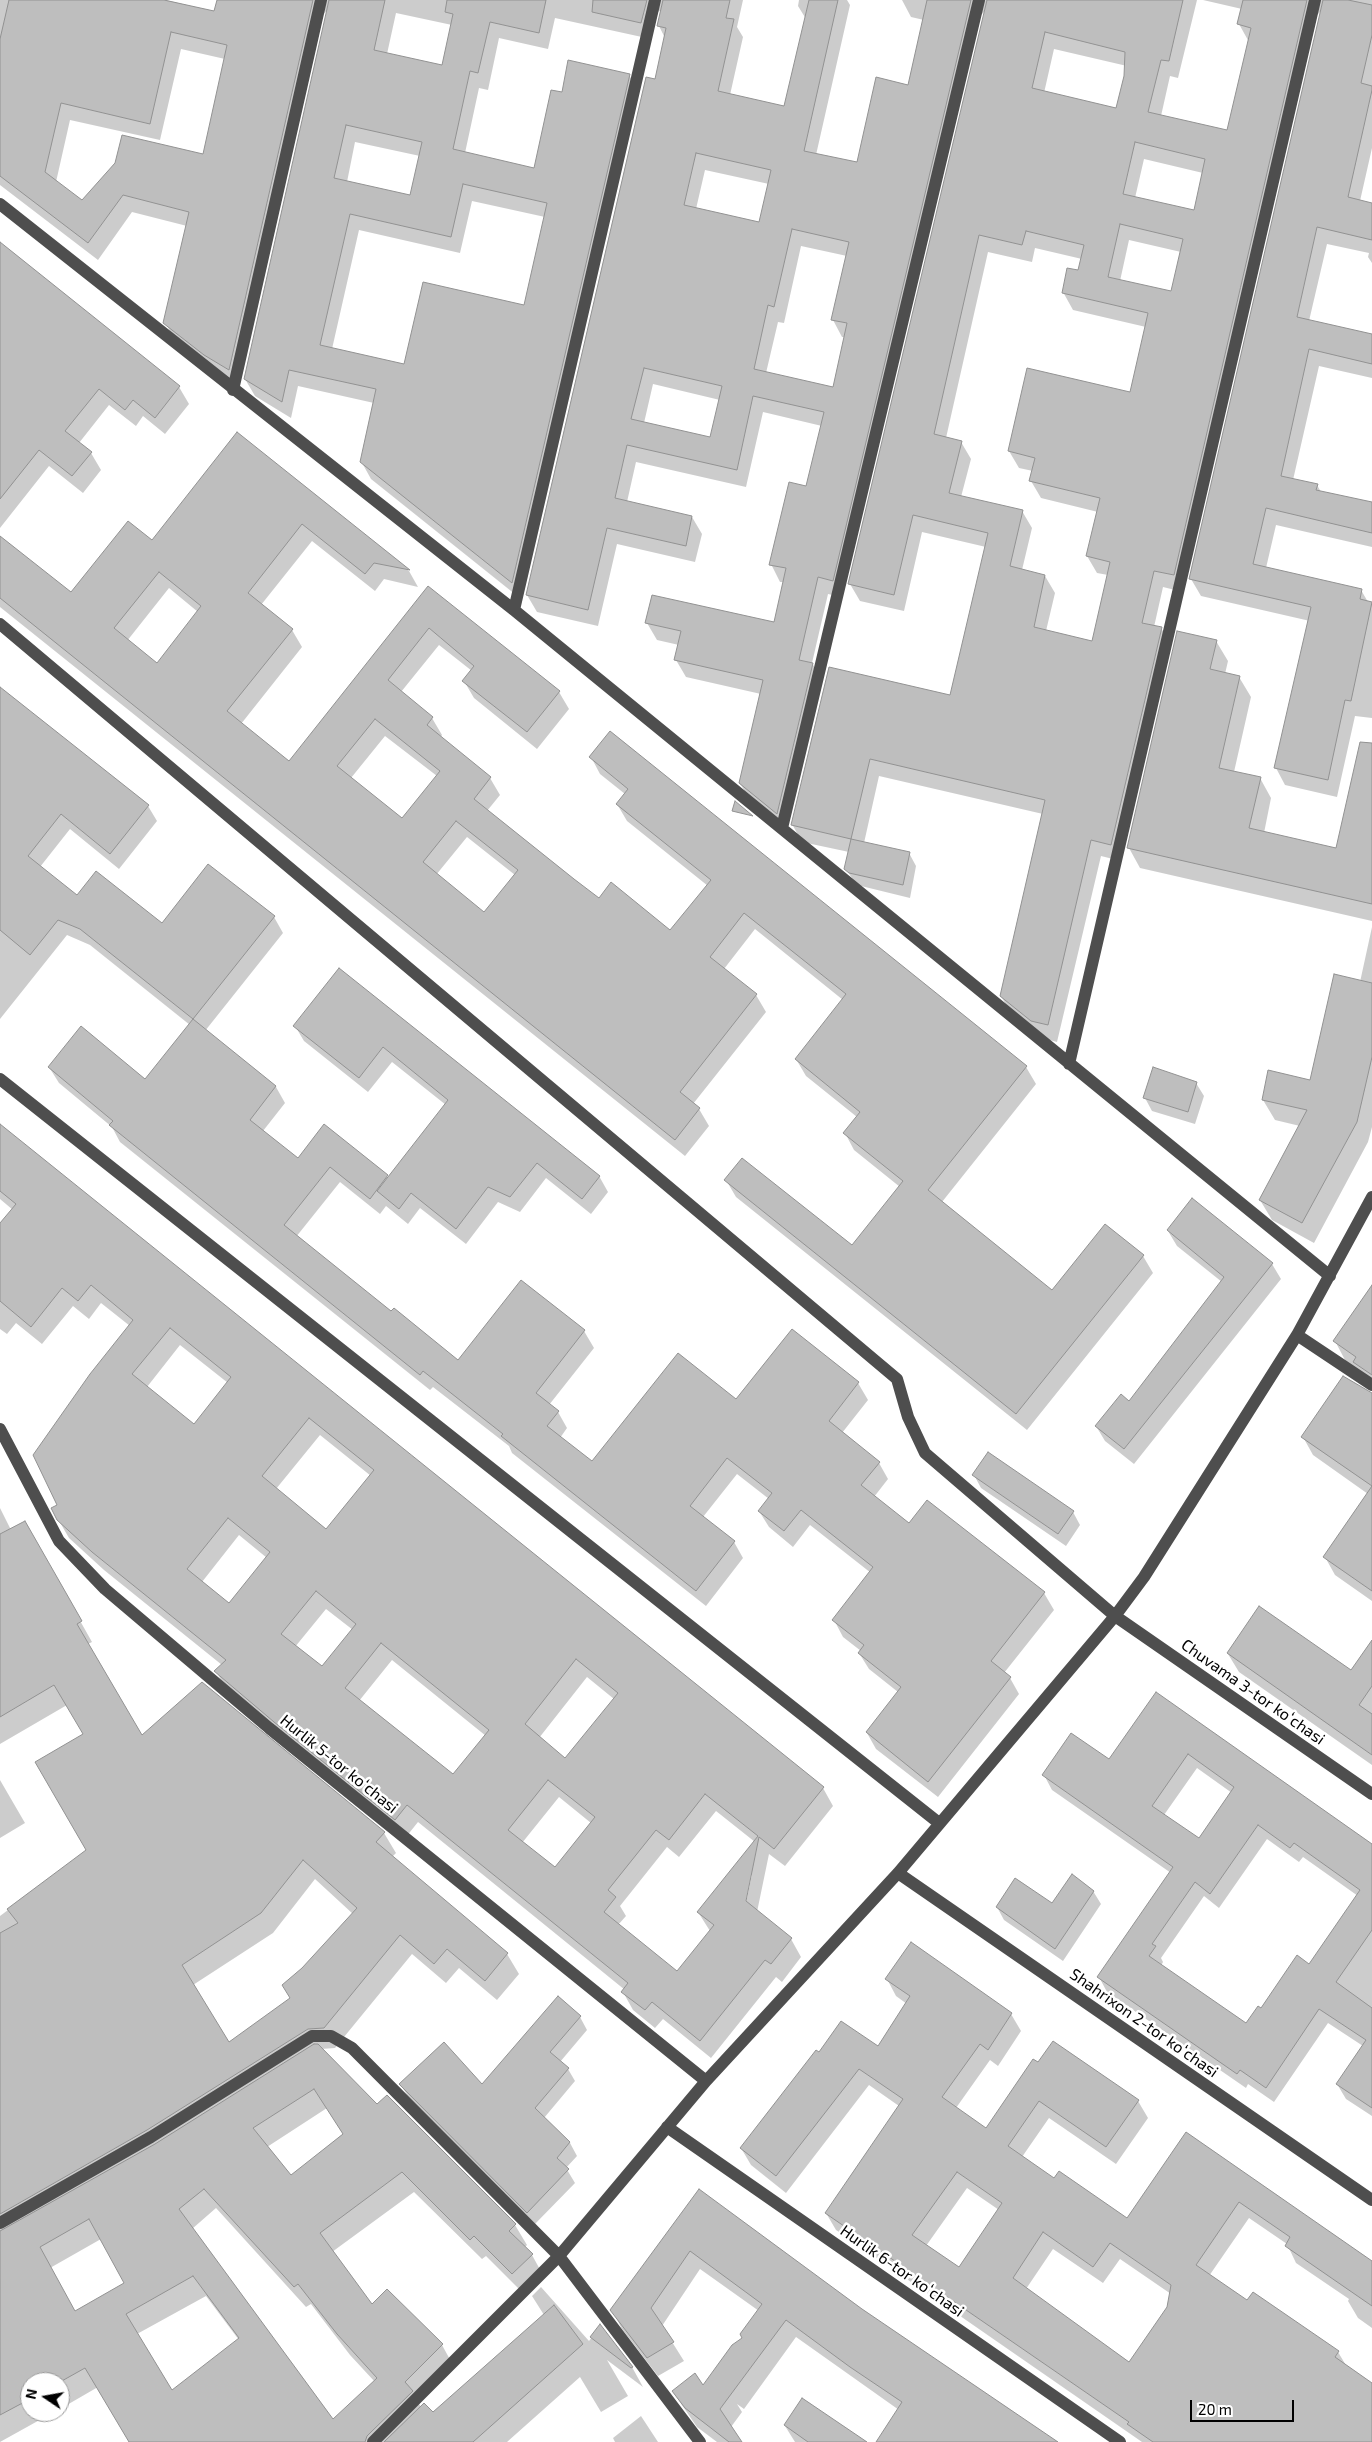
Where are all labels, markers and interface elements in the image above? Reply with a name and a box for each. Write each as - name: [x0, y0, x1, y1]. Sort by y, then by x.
- street label: Chuvama 3-tor koʻchasi: [1178, 1635, 1328, 1749]
- street label: Hurlik 5-tor koʻchasi: [276, 1711, 402, 1817]
- street label: Shahrixon 2-tor koʻchasi: [1066, 1964, 1222, 2082]
- street label: Hurlik 6-tor koʻchasi: [836, 2221, 968, 2321]
- north arrow: [20, 2372, 70, 2422]
- text: N: [21, 2387, 40, 2401]
- scale bar: [1192, 2390, 1296, 2422]
- text: 20 m: [1198, 2400, 1232, 2418]

